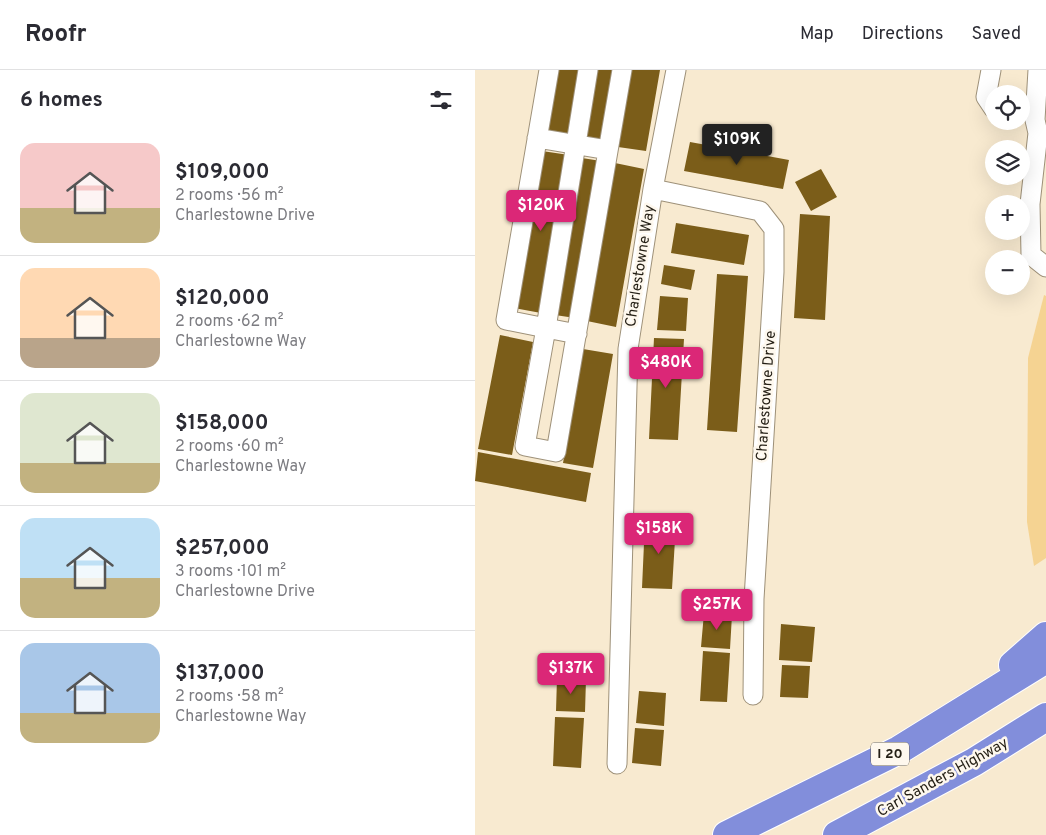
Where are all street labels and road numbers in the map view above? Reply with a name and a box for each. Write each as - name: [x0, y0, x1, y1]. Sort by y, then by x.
- street label: Charlestowne Way: [622, 204, 660, 328]
- street label: Charlestowne Drive: [753, 330, 781, 462]
- street label: Carl Sanders Highway: [874, 734, 1012, 822]
- road number: I 20: [871, 742, 909, 766]

